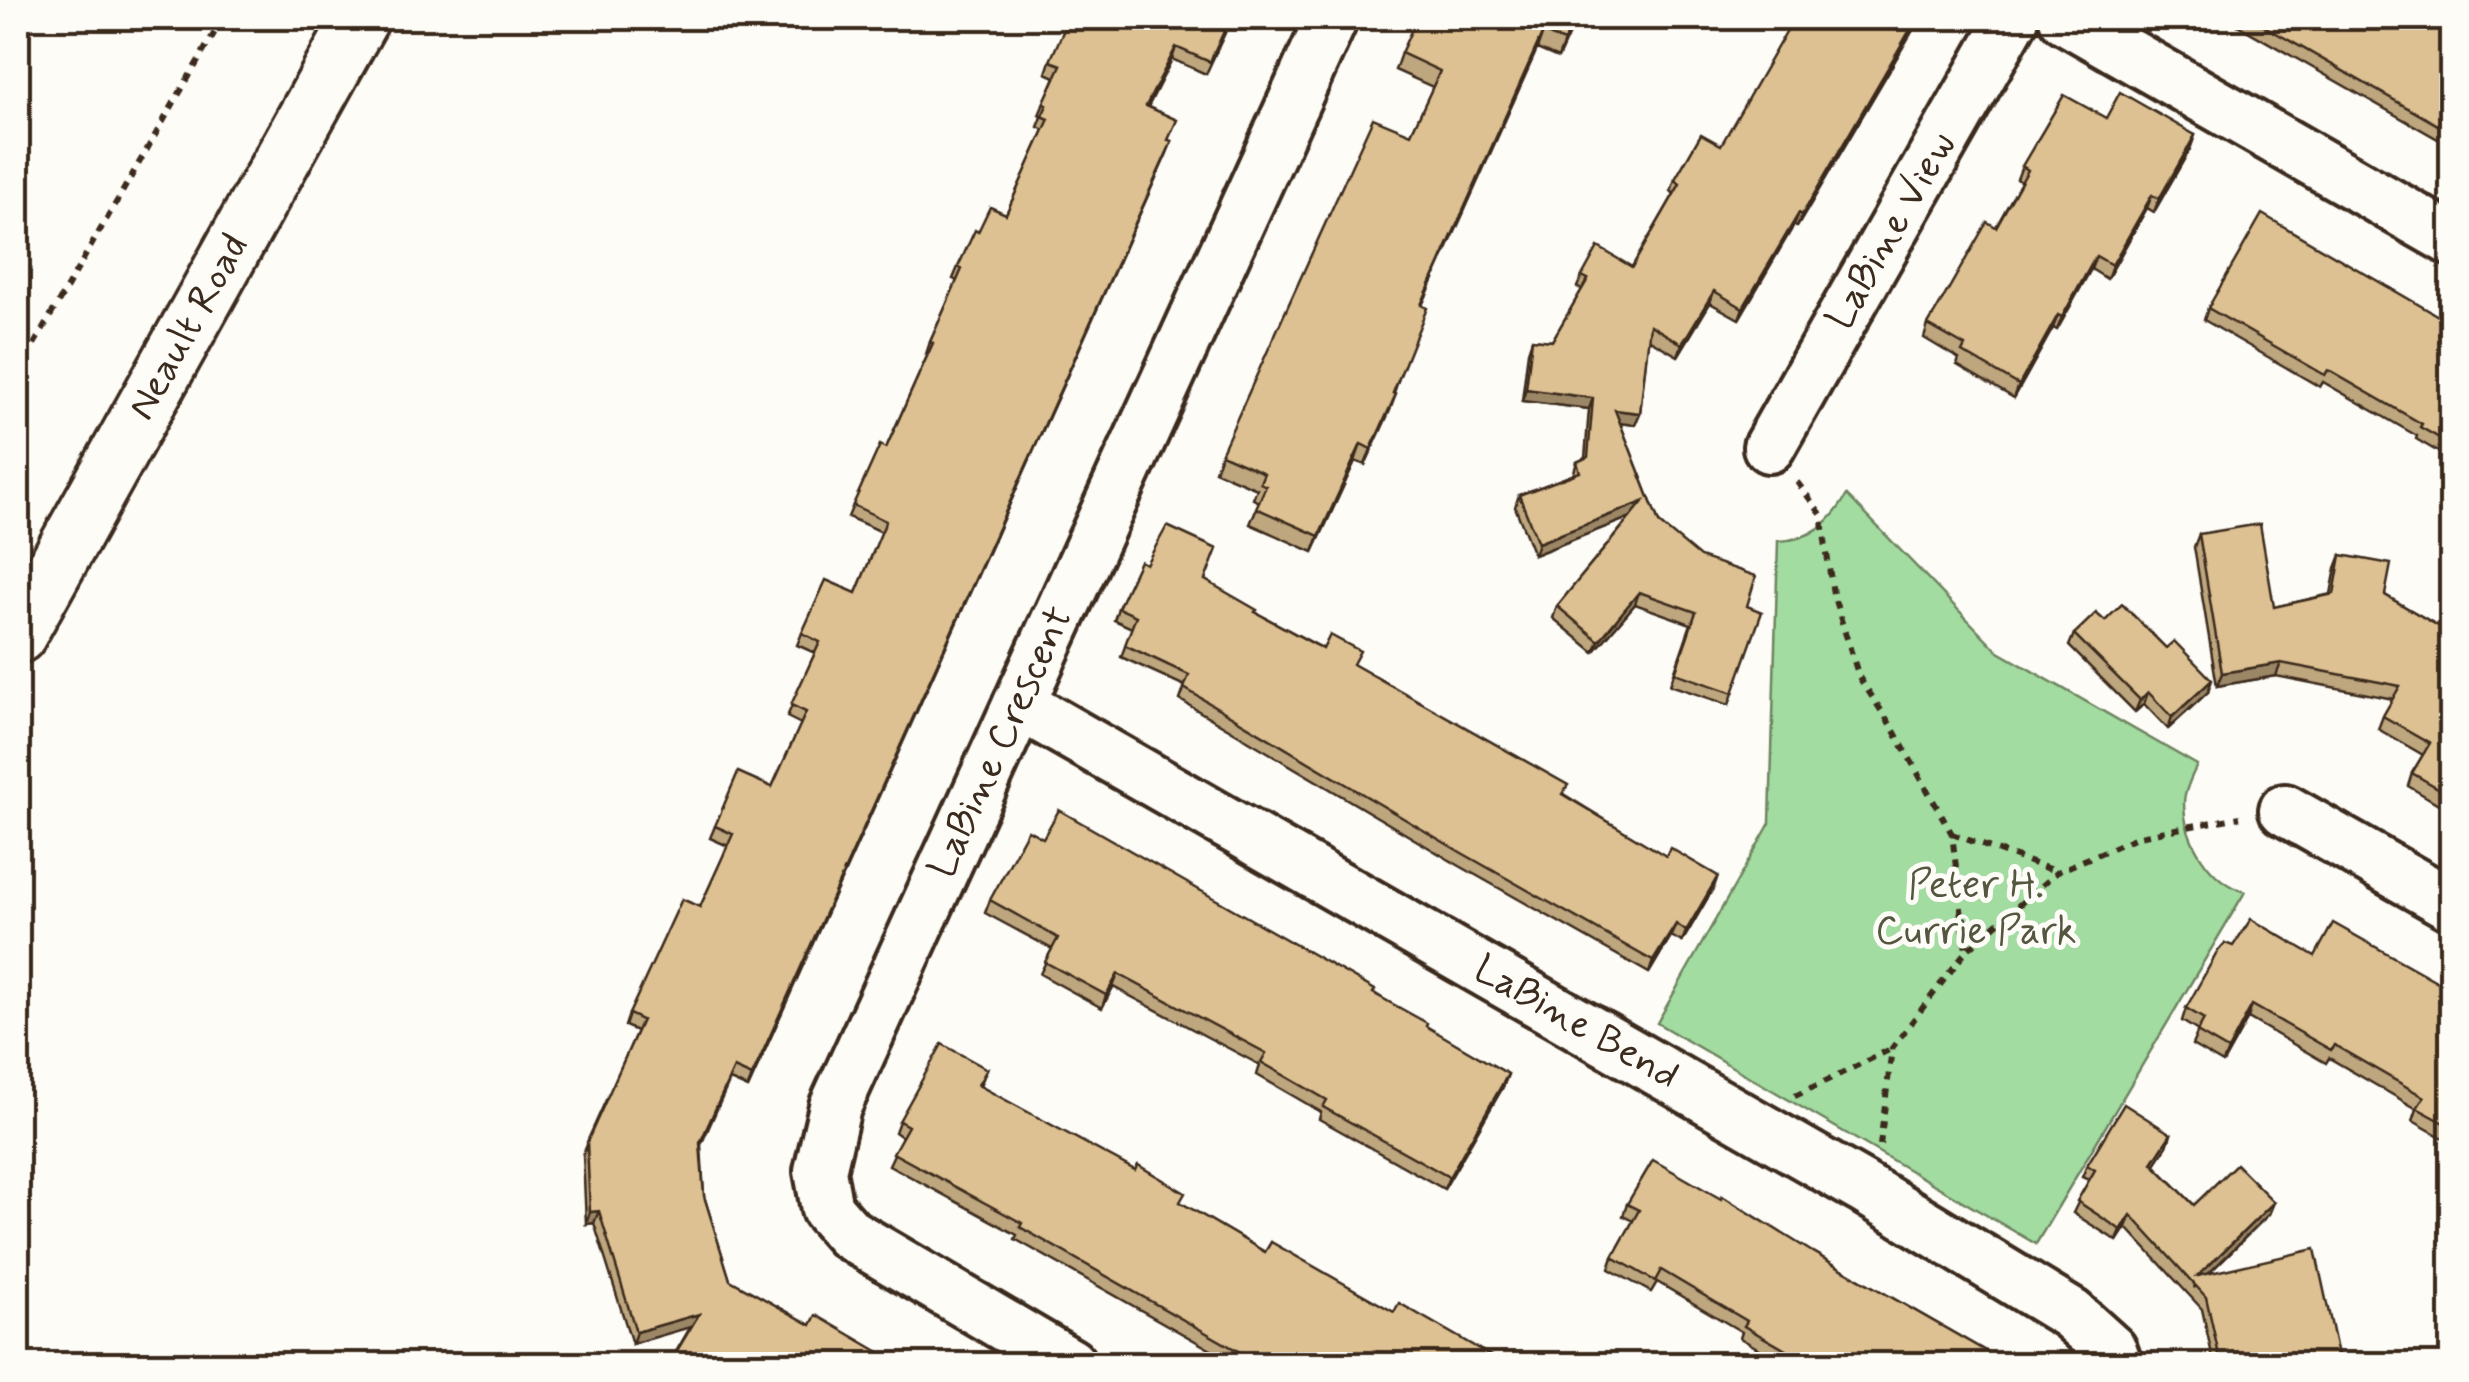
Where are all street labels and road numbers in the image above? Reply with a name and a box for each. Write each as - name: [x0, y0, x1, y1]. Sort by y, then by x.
- street label: LaBine View: [1815, 123, 1968, 339]
- street label: Neault Road: [116, 225, 262, 430]
- street label: LaBine Crescent: [917, 598, 1086, 886]
- street label: LaBine Bend: [1464, 944, 1688, 1102]

